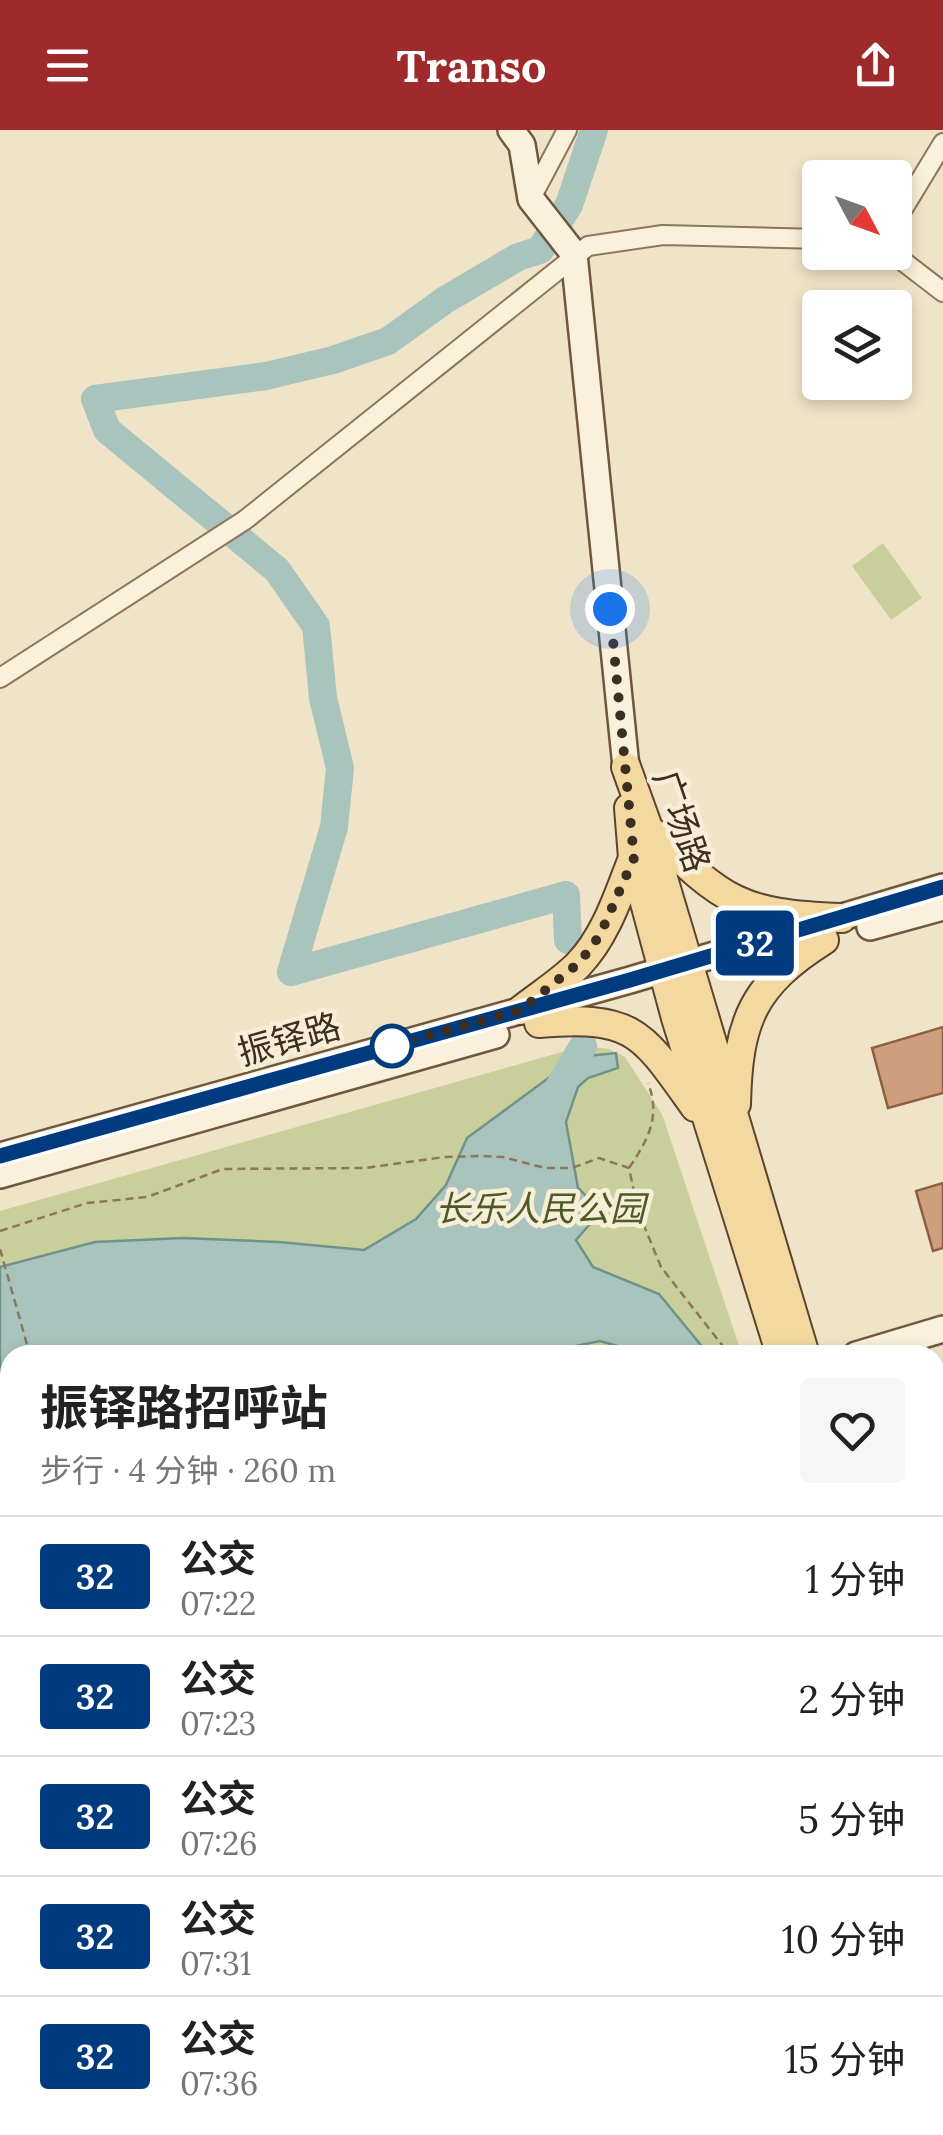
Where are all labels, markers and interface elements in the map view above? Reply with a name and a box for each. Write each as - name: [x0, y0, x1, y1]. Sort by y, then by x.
- text: Transo: [396, 37, 547, 94]
- icon: menu: [40, 38, 95, 93]
- icon: share: [848, 38, 903, 93]
- north arrow: [802, 160, 912, 270]
- map controls: [802, 160, 912, 400]
- button: layers: [802, 290, 912, 400]
- your location: [585, 584, 635, 634]
- street label: 广场路: [644, 764, 720, 878]
- line badge: 32: [710, 910, 800, 976]
- text: 32: [736, 921, 774, 966]
- street label: 振铎路: [232, 1003, 346, 1075]
- unlabelled marker: [371, 1025, 413, 1067]
- park label: 长乐人民公园: [435, 1186, 650, 1231]
- text: 振铎路招呼站: [40, 1377, 328, 1438]
- button: heart: [800, 1378, 905, 1483]
- text: 步行 · 4 分钟 · 260 m: [40, 1450, 336, 1491]
- text: 公交: [180, 1534, 256, 1582]
- text: 32: [76, 1554, 114, 1599]
- text: 1 分钟: [805, 1555, 905, 1603]
- text: 07:22: [180, 1583, 256, 1624]
- text: 公交: [180, 1654, 256, 1702]
- text: 32: [76, 1674, 114, 1719]
- text: 2 分钟: [799, 1675, 905, 1723]
- text: 07:23: [180, 1703, 256, 1744]
- text: 公交: [180, 1774, 256, 1822]
- text: 32: [76, 1794, 114, 1839]
- text: 5 分钟: [798, 1795, 905, 1843]
- text: 07:26: [180, 1823, 258, 1864]
- text: 公交: [180, 1894, 256, 1942]
- text: 32: [76, 1914, 114, 1959]
- text: 10 分钟: [782, 1915, 905, 1963]
- text: 07:31: [180, 1943, 251, 1984]
- text: 公交: [180, 2014, 256, 2062]
- text: 32: [76, 2034, 114, 2079]
- text: 15 分钟: [784, 2035, 905, 2083]
- text: 07:36: [180, 2063, 258, 2104]

